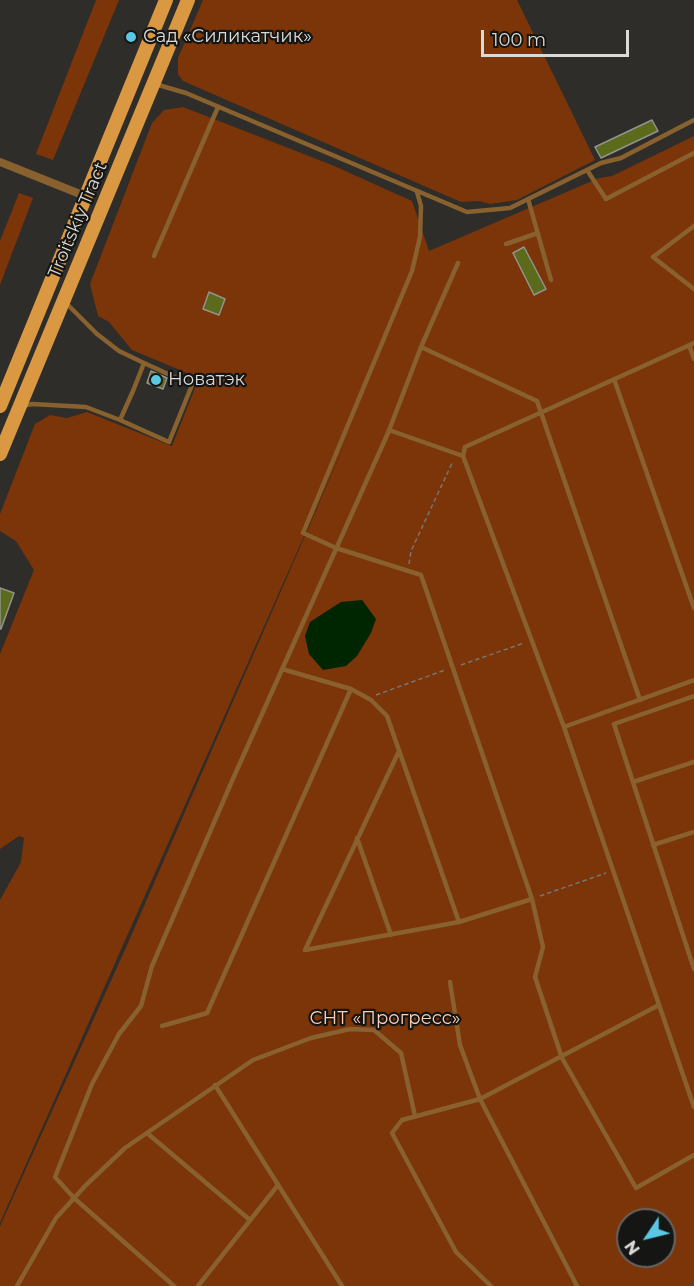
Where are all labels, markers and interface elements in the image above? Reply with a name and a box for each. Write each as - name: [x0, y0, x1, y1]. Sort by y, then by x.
- scale bar: [484, 18, 632, 56]
- place label: Сад «Силикатчик»: [143, 26, 312, 48]
- text: 100 m: [492, 29, 546, 51]
- marker: Сад «Силикатчик»: [124, 30, 138, 44]
- street label: Troitskiy Tract: [44, 159, 112, 281]
- place label: Новатэк: [168, 369, 245, 391]
- marker: Новатэк: [149, 373, 163, 387]
- park label: СНТ «Прогресс»: [310, 1008, 460, 1030]
- north arrow: [616, 1208, 676, 1268]
- text: N: [621, 1237, 644, 1258]

